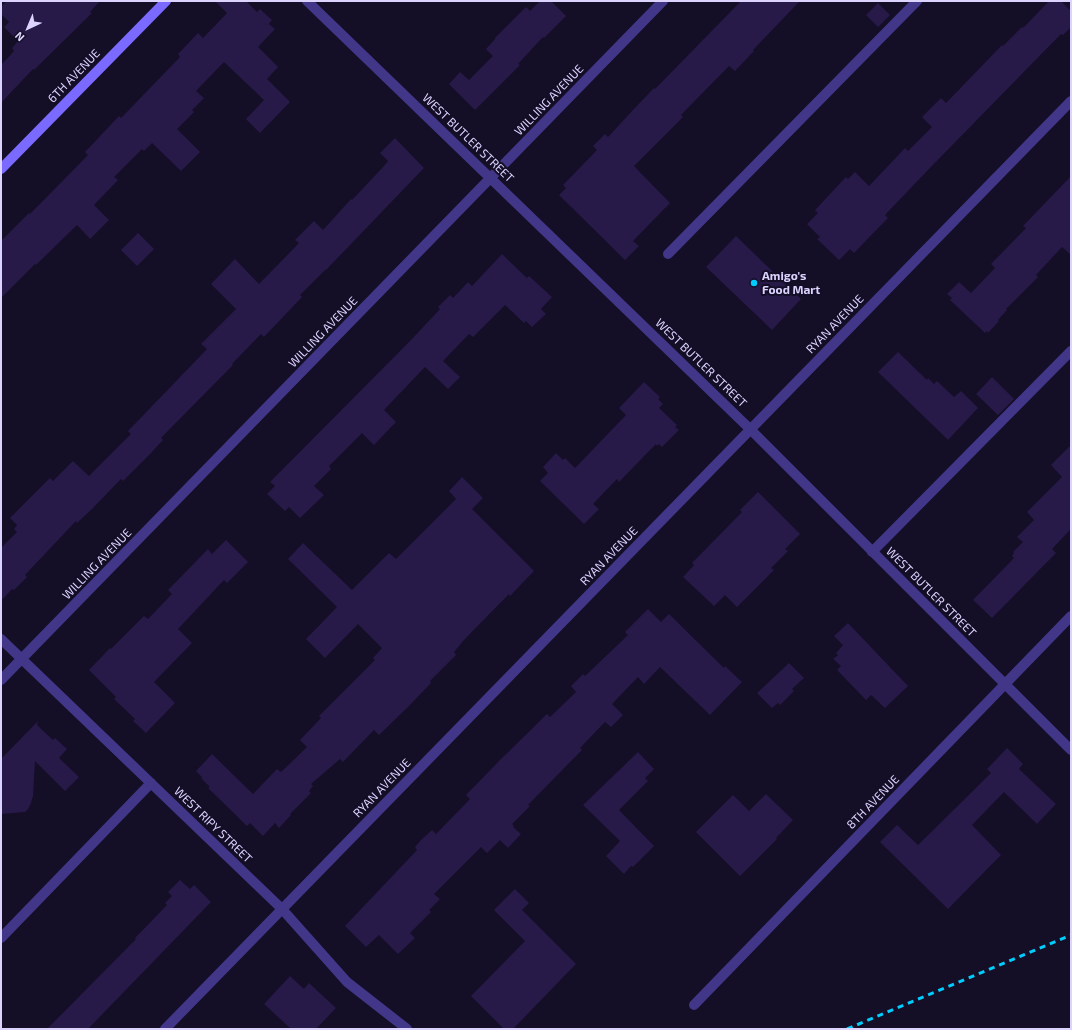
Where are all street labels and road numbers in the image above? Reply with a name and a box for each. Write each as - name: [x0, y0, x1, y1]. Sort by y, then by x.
- street label: 6TH AVENUE: [45, 46, 103, 106]
- street label: WILLING AVENUE: [512, 62, 586, 138]
- street label: WEST BUTLER STREET: [419, 91, 517, 185]
- street label: RYAN AVENUE: [803, 292, 867, 356]
- street label: WILLING AVENUE: [286, 294, 360, 370]
- street label: WEST BUTLER STREET: [652, 316, 750, 410]
- street label: RYAN AVENUE: [577, 524, 641, 588]
- street label: WILLING AVENUE: [60, 526, 134, 602]
- street label: WEST BUTLER STREET: [883, 544, 979, 640]
- street label: RYAN AVENUE: [350, 756, 414, 820]
- street label: 8TH AVENUE: [844, 772, 902, 832]
- street label: WEST RIPY STREET: [171, 784, 255, 866]

